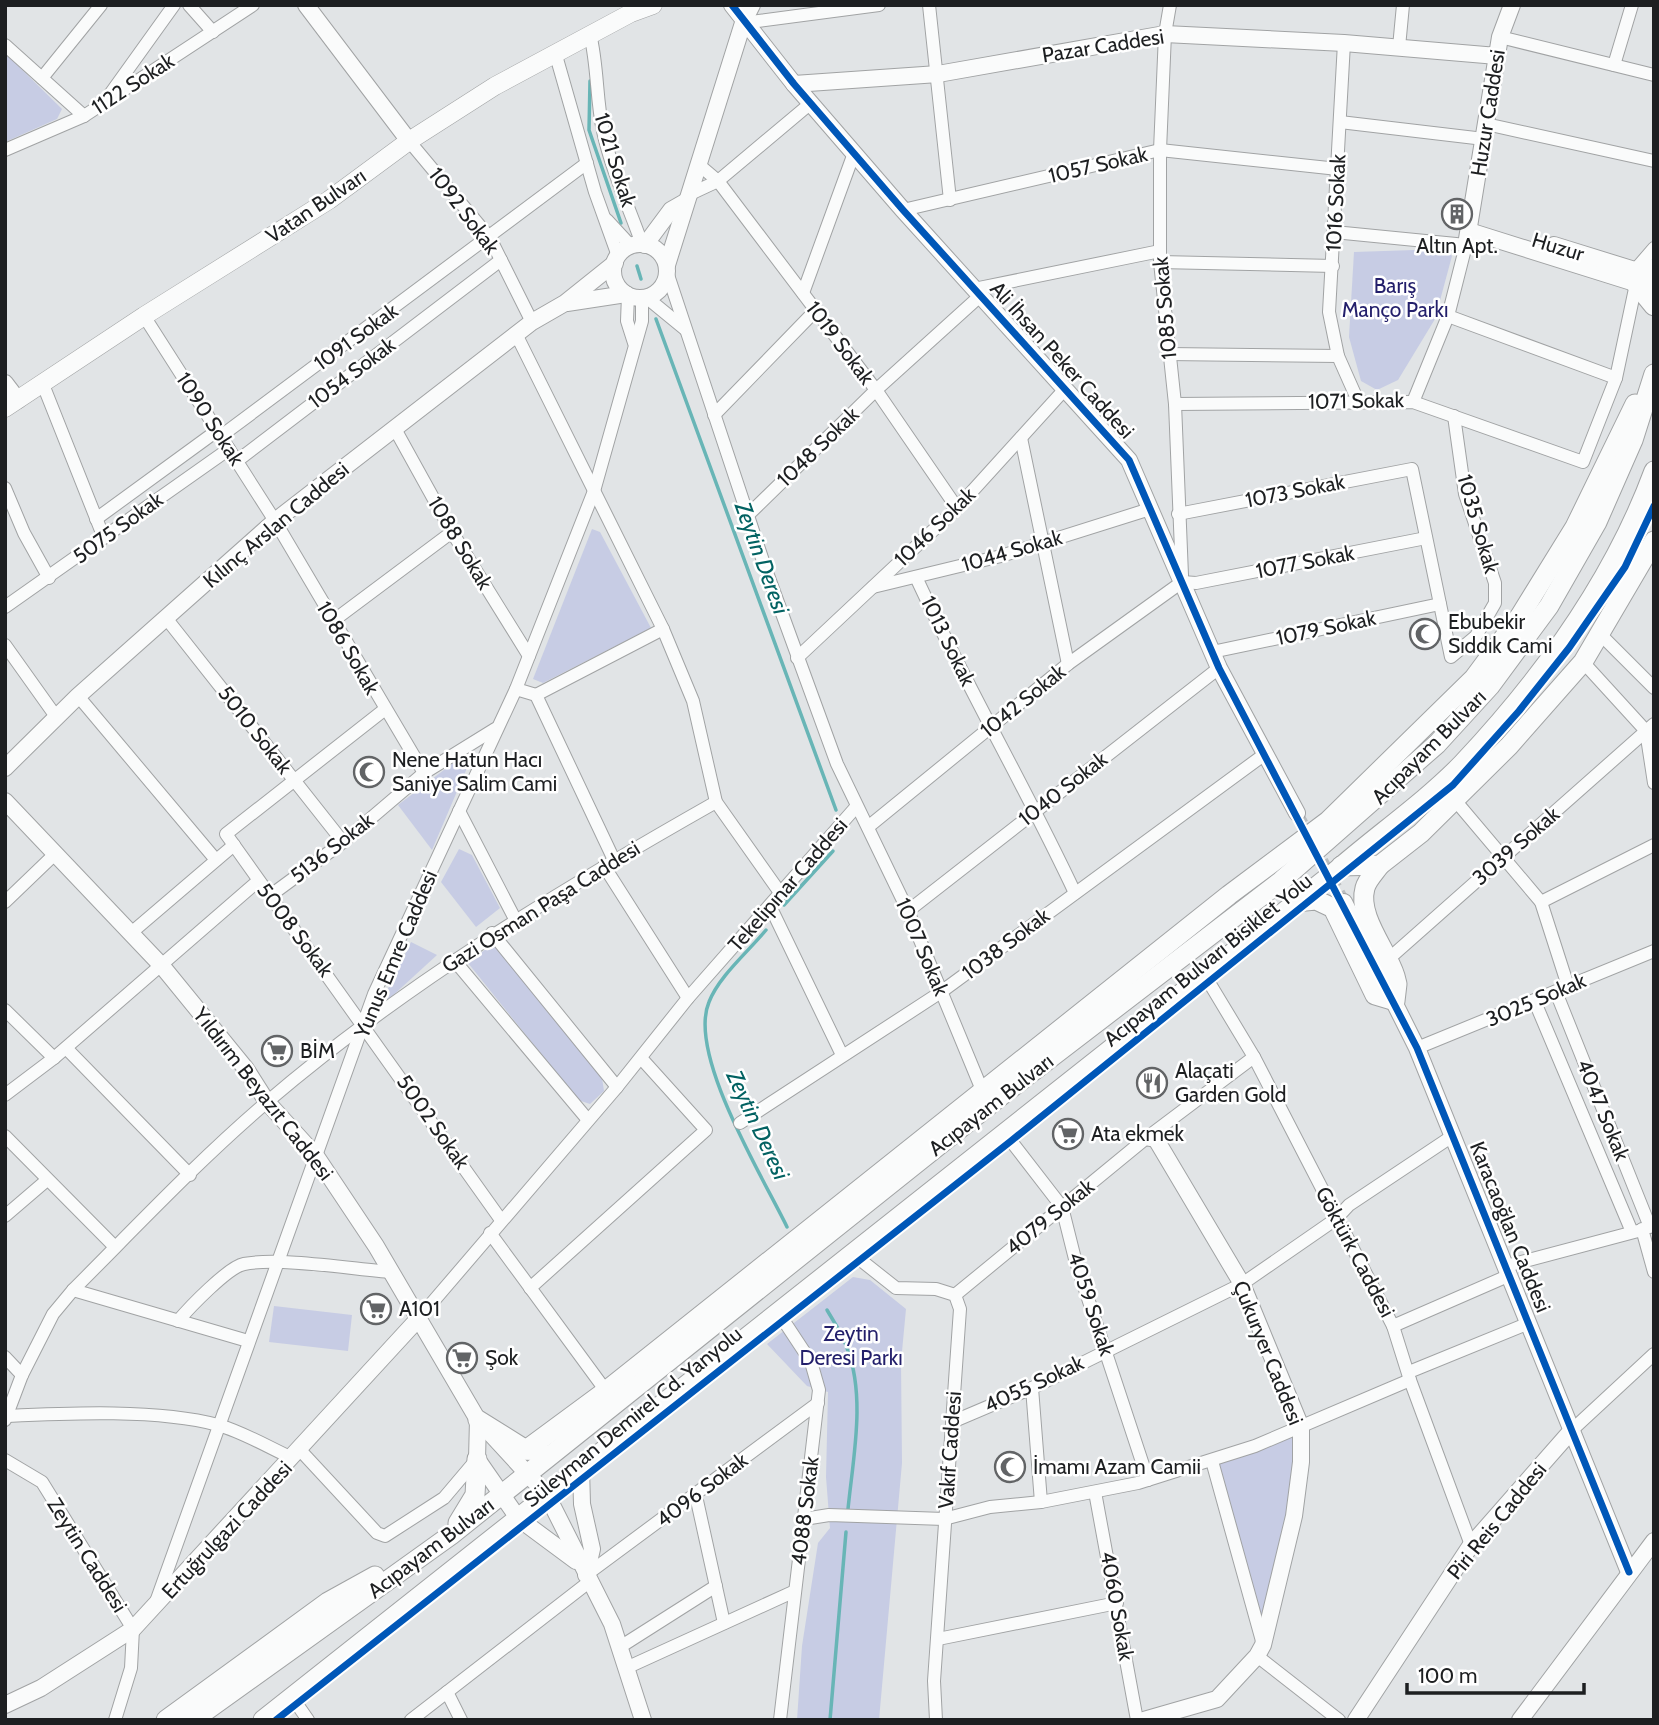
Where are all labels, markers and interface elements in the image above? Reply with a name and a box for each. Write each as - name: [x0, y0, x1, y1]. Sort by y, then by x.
- street label: Pazar Caddesi: [1040, 24, 1166, 68]
- street label: 1122 Sokak: [87, 47, 179, 119]
- street label: Huzur Caddesi: [1465, 48, 1510, 178]
- street label: 1021 Sokak: [589, 110, 642, 210]
- street label: 1057 Sokak: [1046, 141, 1150, 188]
- street label: 1016 Sokak: [1320, 153, 1351, 252]
- street label: Vatan Bulvarı: [261, 163, 370, 248]
- street label: 1092 Sokak: [424, 163, 505, 259]
- building icon: Altın Apt.: [1440, 197, 1474, 231]
- street label: Huzur: [1529, 227, 1588, 266]
- place label: Altın Apt.: [1416, 233, 1498, 258]
- street label: 1085 Sokak: [1148, 255, 1181, 360]
- park label: Barış Manço Parkı: [1342, 273, 1448, 322]
- street label: Ali İhsan Peker Caddesi: [985, 276, 1139, 443]
- street label: 1019 Sokak: [801, 296, 880, 390]
- street label: 1091 Sokak: [309, 297, 403, 375]
- street label: 1054 Sokak: [303, 331, 401, 413]
- street label: 1090 Sokak: [171, 368, 250, 470]
- street label: 1071 Sokak: [1308, 387, 1405, 414]
- street label: 1048 Sokak: [772, 401, 864, 492]
- street label: Kılınç Arslan Caddesi: [198, 456, 354, 593]
- street label: 1073 Sokak: [1243, 469, 1347, 512]
- street label: 1035 Sokak: [1452, 472, 1505, 577]
- street label: 1046 Sokak: [889, 481, 981, 571]
- street label: 5075 Sokak: [68, 486, 168, 569]
- street label: 1088 Sokak: [423, 492, 498, 594]
- water label: Zeytin Deresi: [728, 497, 796, 619]
- street label: 1044 Sokak: [959, 524, 1065, 577]
- street label: 1077 Sokak: [1254, 540, 1357, 583]
- street label: 1013 Sokak: [916, 592, 981, 690]
- street label: 1086 Sokak: [312, 597, 385, 699]
- street label: 1079 Sokak: [1274, 605, 1379, 650]
- place label: Ebubekir Sıddık Cami: [1448, 609, 1552, 658]
- mosque icon: Ebubekir Sıddık Cami: [1408, 617, 1442, 651]
- street label: 1042 Sokak: [975, 658, 1071, 742]
- street label: 5010 Sokak: [213, 681, 298, 779]
- street label: Acıpayam Bulvarı: [1366, 684, 1491, 809]
- street label: 1040 Sokak: [1013, 746, 1112, 831]
- place label: Nene Hatun Hacı Saniye Salim Cami: [392, 747, 557, 796]
- mosque icon: Nene Hatun Hacı Saniye Salim Cami: [352, 755, 386, 789]
- street label: 3039 Sokak: [1467, 801, 1565, 890]
- street label: 5136 Sokak: [285, 807, 379, 888]
- street label: Tekelipınar Caddesi: [723, 813, 852, 957]
- street label: Gazi Osman Paşa Caddesi: [437, 835, 644, 978]
- street label: Yunus Emre Caddesi: [349, 866, 442, 1042]
- street label: Acıpayam Bulvarı Bisiklet Yolu: [1099, 868, 1317, 1051]
- street label: 5008 Sokak: [252, 878, 339, 982]
- street label: 1007 Sokak: [891, 894, 954, 1000]
- street label: 1038 Sokak: [957, 902, 1055, 985]
- street label: 3025 Sokak: [1482, 967, 1590, 1032]
- street label: Yıldırım Beyazıt Caddesi: [188, 1001, 339, 1185]
- supermarket icon: BİM: [260, 1034, 294, 1068]
- place label: BİM: [300, 1038, 335, 1063]
- street label: Acıpayam Bulvarı: [923, 1048, 1058, 1161]
- street label: 4047 Sokak: [1572, 1056, 1635, 1165]
- place label: Alaçati Garden Gold: [1175, 1058, 1287, 1107]
- water label: Zeytin Deresi: [720, 1065, 796, 1185]
- restaurant icon: Alaçati Garden Gold: [1135, 1066, 1169, 1100]
- street label: 5002 Sokak: [392, 1070, 475, 1174]
- supermarket icon: Ata ekmek: [1051, 1117, 1085, 1151]
- place label: Ata ekmek: [1091, 1121, 1185, 1146]
- street label: Karacaoğlan Caddesi: [1465, 1138, 1556, 1316]
- street label: 4079 Sokak: [1000, 1173, 1099, 1260]
- street label: Göktürk Caddesi: [1311, 1182, 1400, 1321]
- street label: 4059 Sokak: [1063, 1249, 1120, 1359]
- street label: Çukuryer Caddesi: [1228, 1277, 1309, 1429]
- supermarket icon: A101: [359, 1292, 393, 1326]
- place label: A101: [399, 1296, 440, 1321]
- street label: Süleyman Demirel Cd. Yanyolu: [519, 1321, 747, 1512]
- park label: Zeytin Deresi Parkı: [799, 1321, 903, 1370]
- supermarket icon: Şok: [445, 1341, 479, 1375]
- place label: Şok: [485, 1345, 519, 1370]
- street label: 4055 Sokak: [980, 1349, 1088, 1417]
- street label: Vakıf Caddesi: [933, 1390, 966, 1510]
- street label: 4096 Sokak: [651, 1447, 753, 1532]
- mosque icon: İmamı Azam Camii: [993, 1450, 1027, 1484]
- street label: 4088 Sokak: [785, 1454, 824, 1567]
- place label: İmamı Azam Camii: [1033, 1454, 1201, 1479]
- street label: Ertuğrulgazi Caddesi: [156, 1456, 297, 1604]
- street label: Piri Reis Caddesi: [1442, 1457, 1551, 1584]
- street label: Acıpayam Bulvarı: [363, 1492, 499, 1603]
- street label: Zeytin Caddesi: [42, 1493, 133, 1617]
- street label: 4060 Sokak: [1096, 1549, 1140, 1663]
- scale bar: [1407, 1652, 1584, 1696]
- text: 100 m: [1418, 1663, 1477, 1688]

